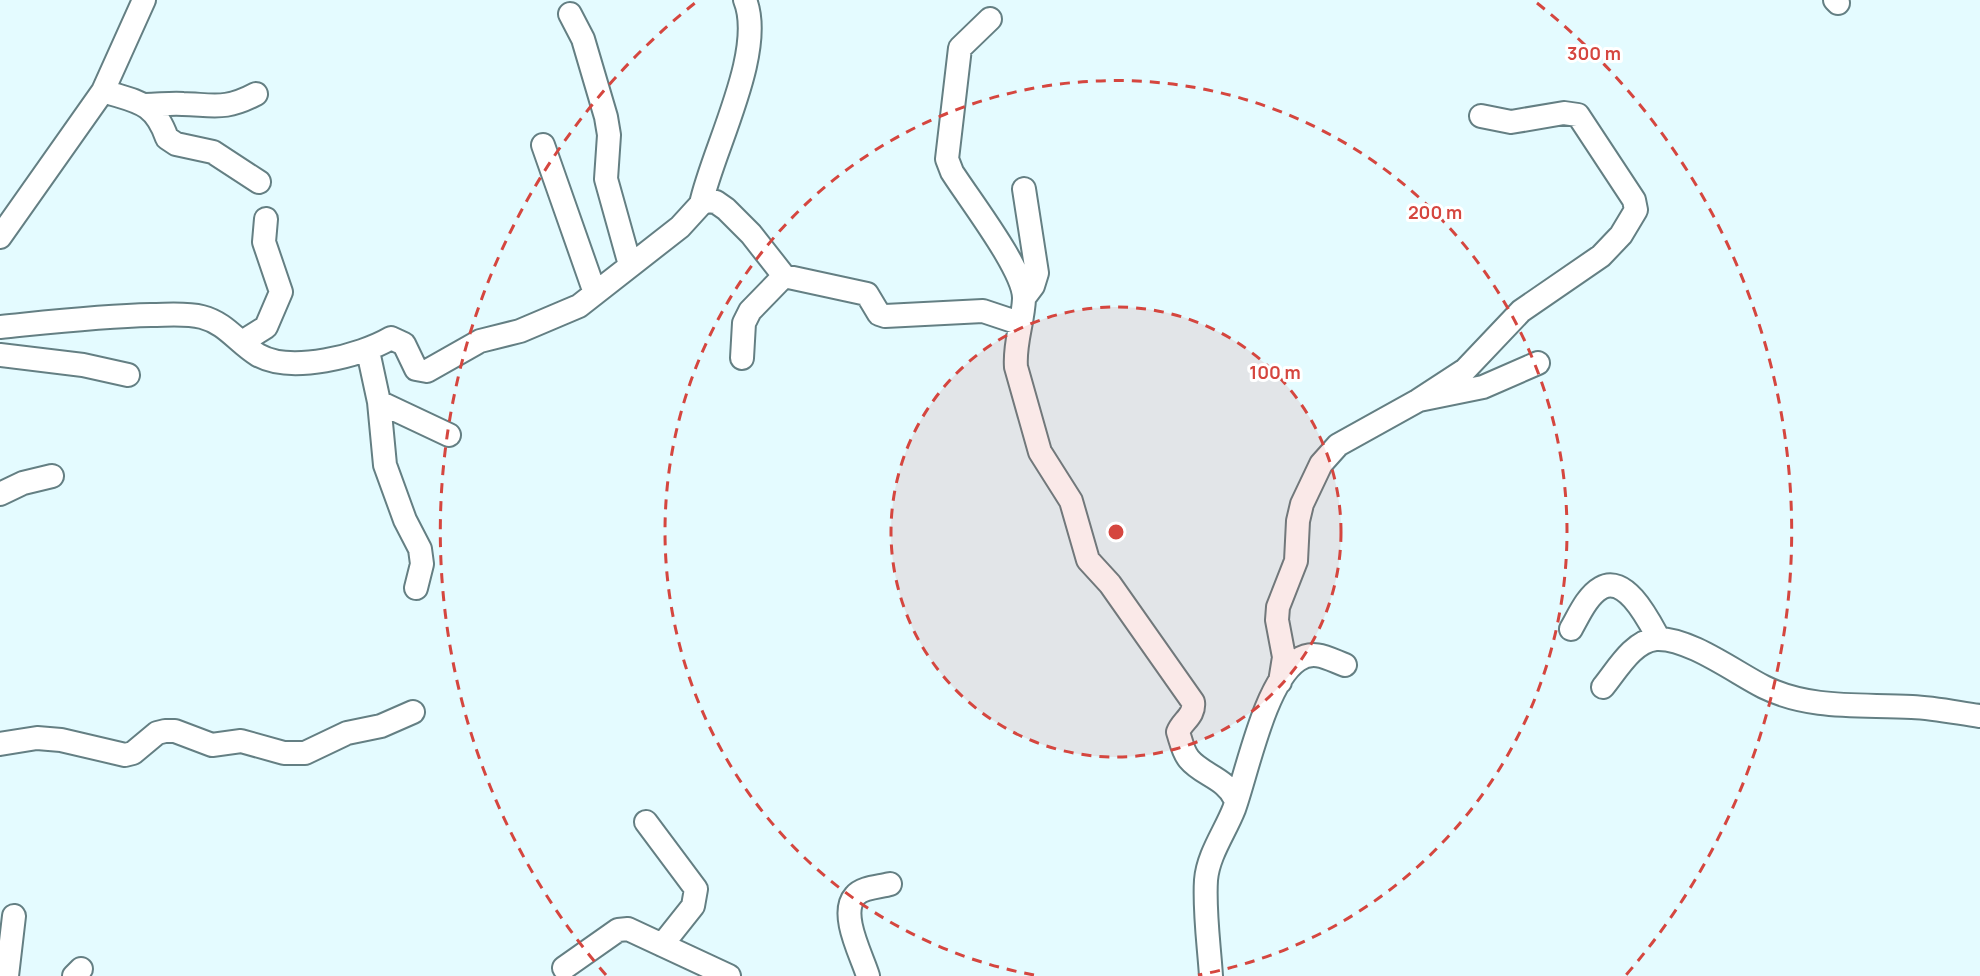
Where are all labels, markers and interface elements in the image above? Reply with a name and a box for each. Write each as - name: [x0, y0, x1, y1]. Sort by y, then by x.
- text: 300 m: [1567, 41, 1621, 65]
- text: 200 m: [1408, 200, 1462, 224]
- text: 100 m: [1249, 360, 1301, 384]
- centre of rings: [1106, 522, 1126, 542]

